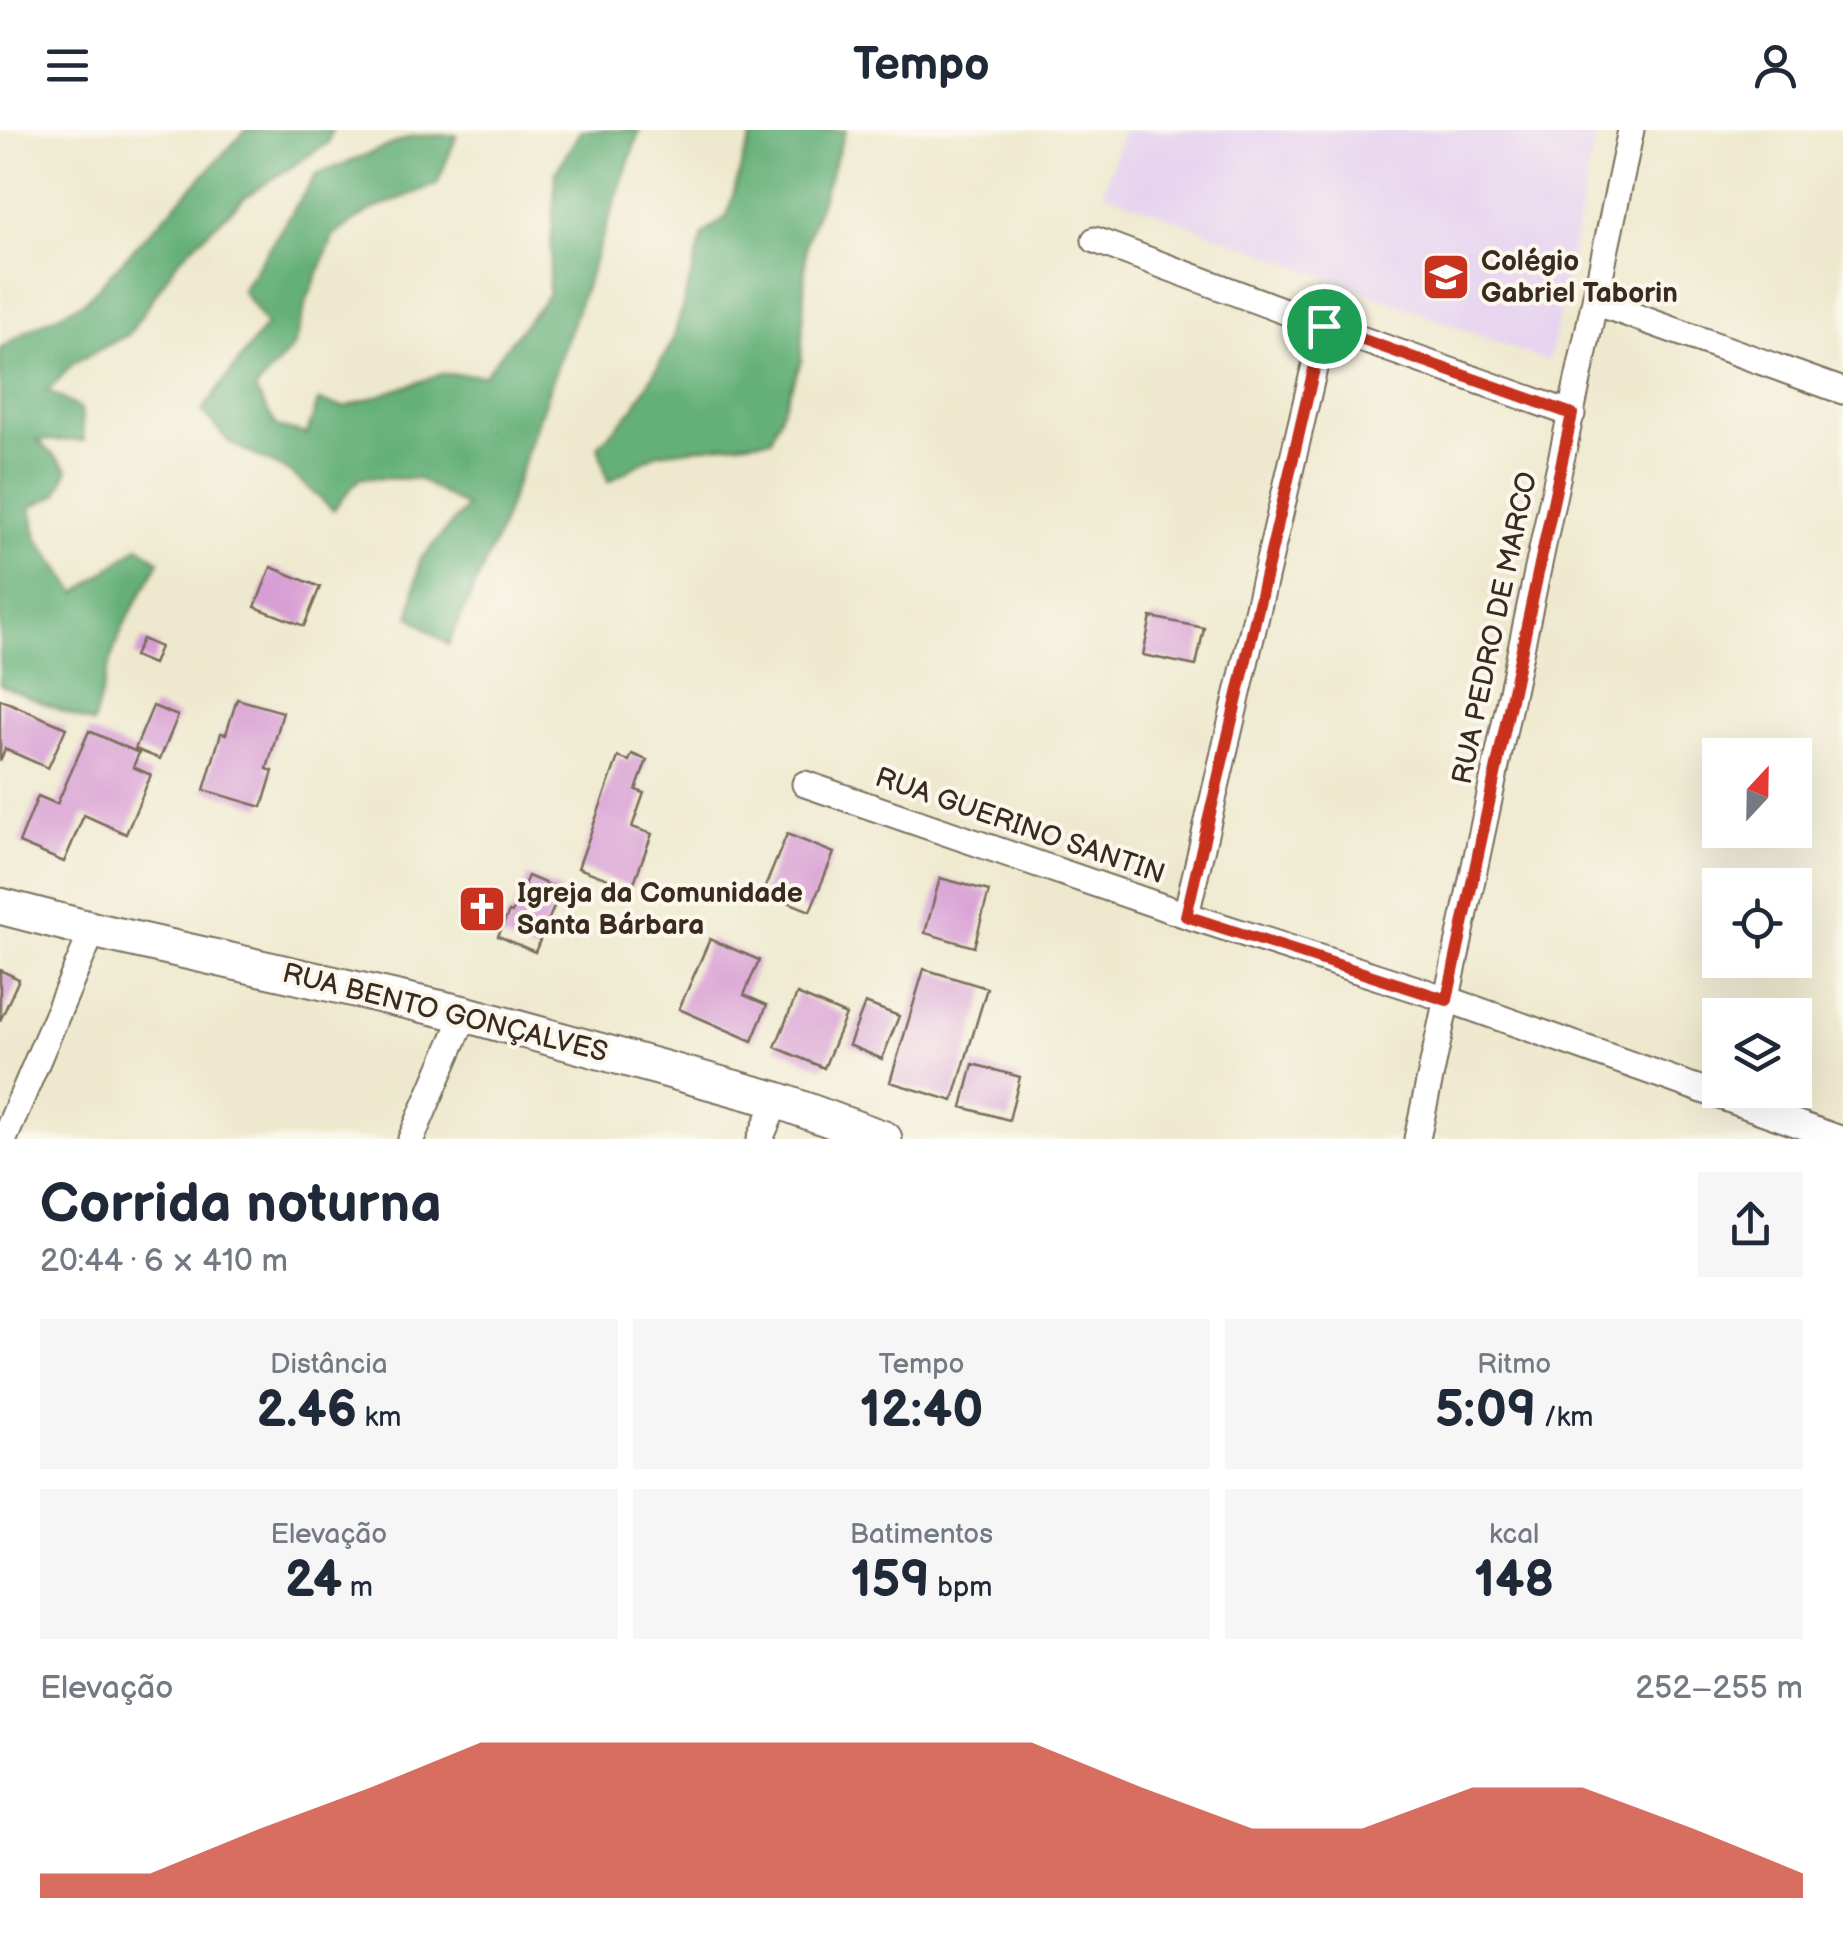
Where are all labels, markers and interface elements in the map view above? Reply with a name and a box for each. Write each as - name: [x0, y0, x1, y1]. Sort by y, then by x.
- icon: menu: [40, 38, 95, 93]
- text: Tempo: [853, 38, 990, 93]
- icon: person: [1748, 38, 1803, 93]
- place label: Colégio Gabriel Taborin: [1481, 245, 1678, 310]
- school or university icon: Colégio Gabriel Taborin: [1420, 251, 1472, 303]
- pin: [1282, 284, 1367, 369]
- icon: arrive: [1297, 299, 1352, 354]
- street label: RUA PEDRO DE MARCO: [1446, 469, 1544, 787]
- north arrow: [1702, 738, 1812, 848]
- map controls: [1702, 738, 1812, 1108]
- street label: RUA GUERINO SANTIN: [871, 761, 1169, 891]
- button: locate: [1702, 868, 1812, 978]
- place label: Igreja da Comunidade Santa Bárbara: [517, 877, 803, 942]
- church icon: Igreja da Comunidade Santa Bárbara: [456, 883, 508, 935]
- street label: RUA BENTO GONÇALVES: [279, 957, 611, 1069]
- button: layers: [1702, 998, 1812, 1108]
- text: Corrida noturna: [40, 1171, 442, 1238]
- button: share: [1698, 1172, 1803, 1277]
- text: 20:44 · 6 × 410 m: [40, 1242, 288, 1281]
- text: Distância: [270, 1348, 388, 1381]
- text: Tempo: [879, 1348, 964, 1381]
- text: Ritmo: [1477, 1348, 1551, 1381]
- text: 2.46: [256, 1381, 357, 1441]
- text: 12:40: [860, 1381, 983, 1441]
- text: 5:09: [1435, 1381, 1536, 1441]
- text: km: [357, 1401, 401, 1434]
- text: /km: [1536, 1401, 1593, 1434]
- text: Elevação: [270, 1518, 387, 1551]
- text: Batimentos: [850, 1518, 993, 1551]
- text: kcal: [1489, 1518, 1539, 1551]
- text: 24: [285, 1551, 342, 1611]
- text: 159: [851, 1551, 930, 1611]
- text: 148: [1474, 1551, 1554, 1611]
- text: m: [342, 1571, 373, 1604]
- text: bpm: [930, 1571, 992, 1604]
- text: Elevação: [40, 1669, 173, 1708]
- text: 252–255 m: [1635, 1669, 1803, 1708]

